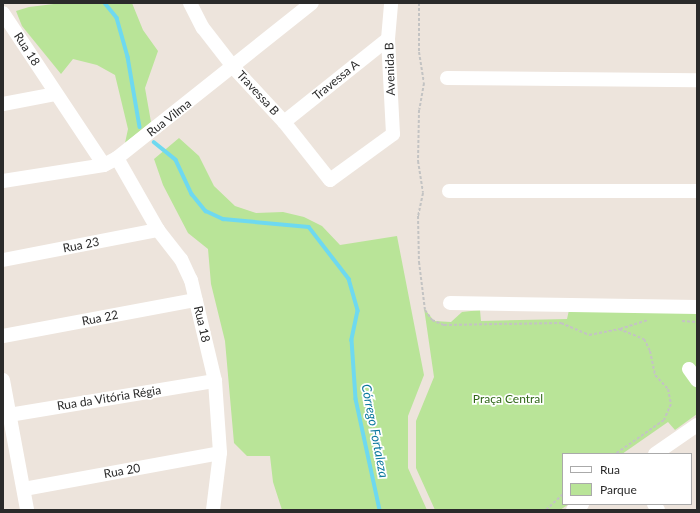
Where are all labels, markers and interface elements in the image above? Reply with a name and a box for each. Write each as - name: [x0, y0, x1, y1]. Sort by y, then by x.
- street label: Rua 18: [11, 30, 43, 68]
- street label: Avenida B: [382, 42, 398, 96]
- street label: Travessa A: [310, 57, 362, 103]
- street label: Travessa B: [234, 68, 282, 118]
- street label: Rua Vilma: [144, 96, 194, 140]
- street label: Rua 23: [62, 234, 100, 256]
- street label: Rua 18: [191, 304, 213, 344]
- street label: Rua 22: [81, 307, 119, 329]
- street label: Rua da Vitória Régia: [56, 383, 162, 413]
- water label: Córrego Fortaleza: [358, 383, 392, 479]
- park label: Praça Central: [473, 392, 543, 406]
- legend: [562, 453, 692, 505]
- street label: Rua 20: [103, 461, 141, 481]
- text: Rua: [600, 462, 620, 477]
- text: Parque: [600, 482, 637, 497]

